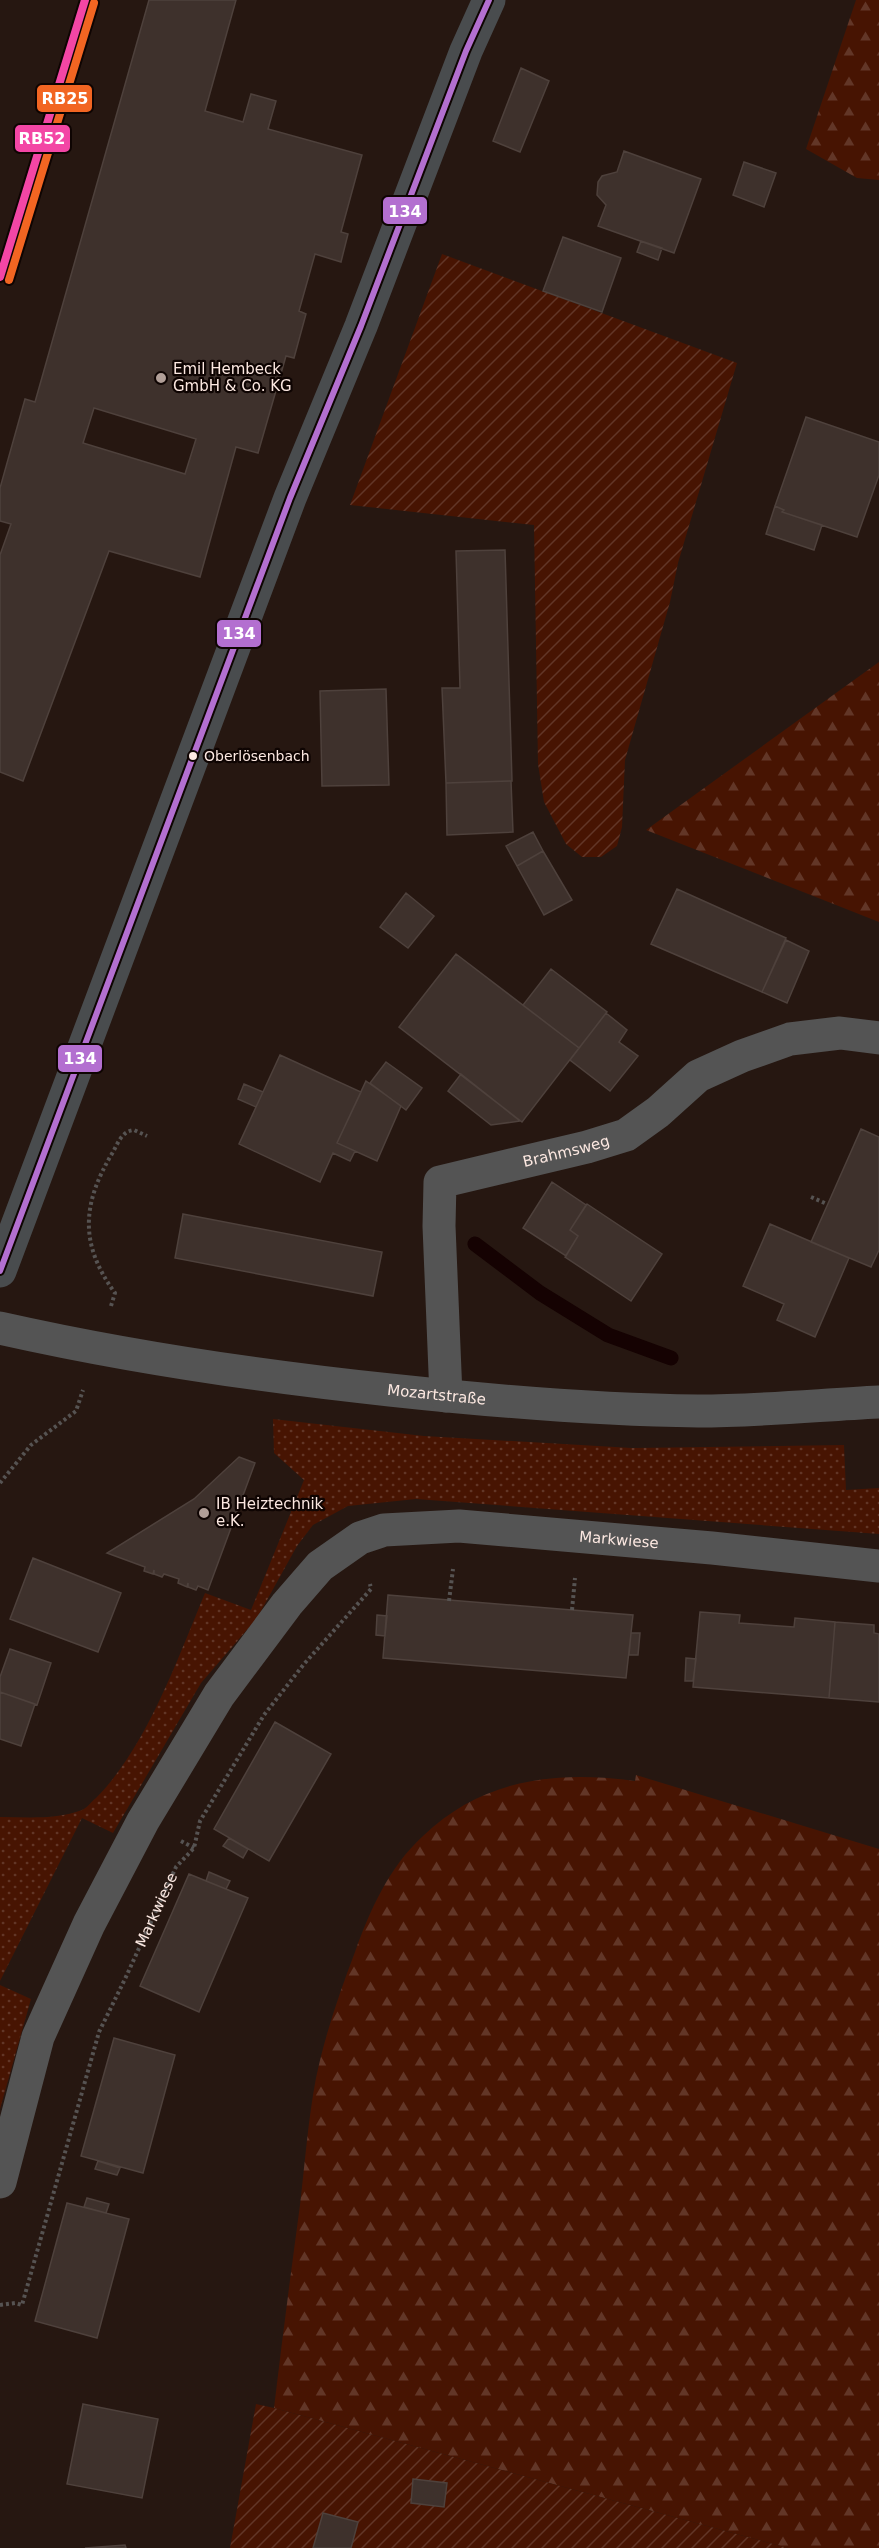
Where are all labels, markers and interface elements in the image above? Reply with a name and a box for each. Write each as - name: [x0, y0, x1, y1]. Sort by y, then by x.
- line badge: RB25: [36, 84, 93, 113]
- text: RB25: [42, 89, 88, 108]
- line badge: RB52: [14, 124, 71, 153]
- text: RB52: [19, 129, 65, 148]
- line badge: 134: [382, 196, 428, 225]
- text: 134: [388, 202, 422, 221]
- place label: Emil Hembeck GmbH & Co. KG: [173, 360, 292, 395]
- marker: Emil Hembeck GmbH & Co. KG: [154, 371, 168, 385]
- line badge: 134: [216, 619, 262, 648]
- text: 134: [222, 624, 256, 643]
- place label: Oberlösenbach: [204, 748, 310, 764]
- marker: Oberlösenbach: [187, 750, 199, 762]
- line badge: 134: [57, 1044, 103, 1073]
- text: 134: [63, 1049, 97, 1068]
- street label: Brahmsweg: [521, 1132, 612, 1171]
- street label: Mozartstraße: [386, 1381, 487, 1409]
- place label: IB Heiztechnik e.K.: [216, 1495, 324, 1530]
- marker: IB Heiztechnik e.K.: [197, 1506, 211, 1520]
- street label: Markwiese: [578, 1527, 659, 1552]
- street label: Markwiese: [132, 1870, 181, 1950]

